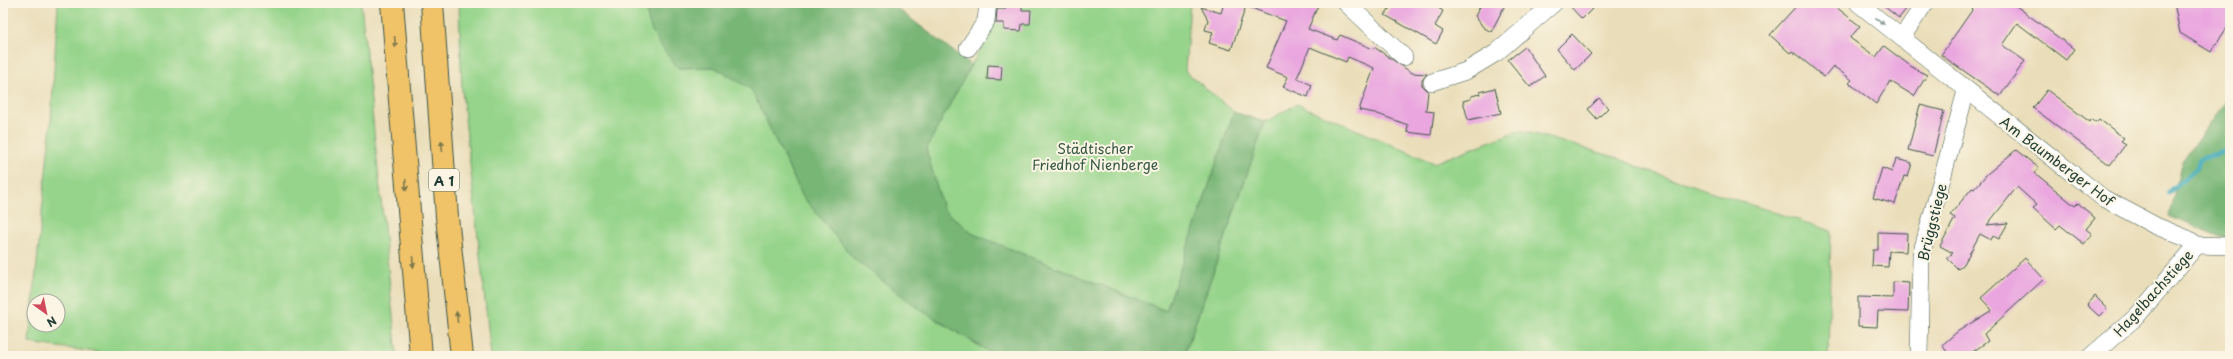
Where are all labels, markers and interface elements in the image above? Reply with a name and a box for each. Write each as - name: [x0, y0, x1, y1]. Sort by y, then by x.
- one-way arrow: [1874, 16, 1885, 25]
- one-way arrow: [392, 36, 399, 48]
- street label: Am Baumberger Hof: [1995, 111, 2120, 212]
- park label: Städtischer Friedhof Nienberge: [1032, 138, 1158, 175]
- one-way arrow: [439, 140, 446, 152]
- road number: A 1: [429, 169, 459, 191]
- one-way arrow: [403, 179, 410, 191]
- street label: Brüggstiege: [1912, 181, 1952, 263]
- street label: Hagelbachstiege: [2108, 245, 2198, 341]
- one-way arrow: [409, 256, 416, 268]
- north arrow: [26, 293, 66, 333]
- one-way arrow: [454, 311, 461, 323]
- text: N: [43, 312, 60, 331]

